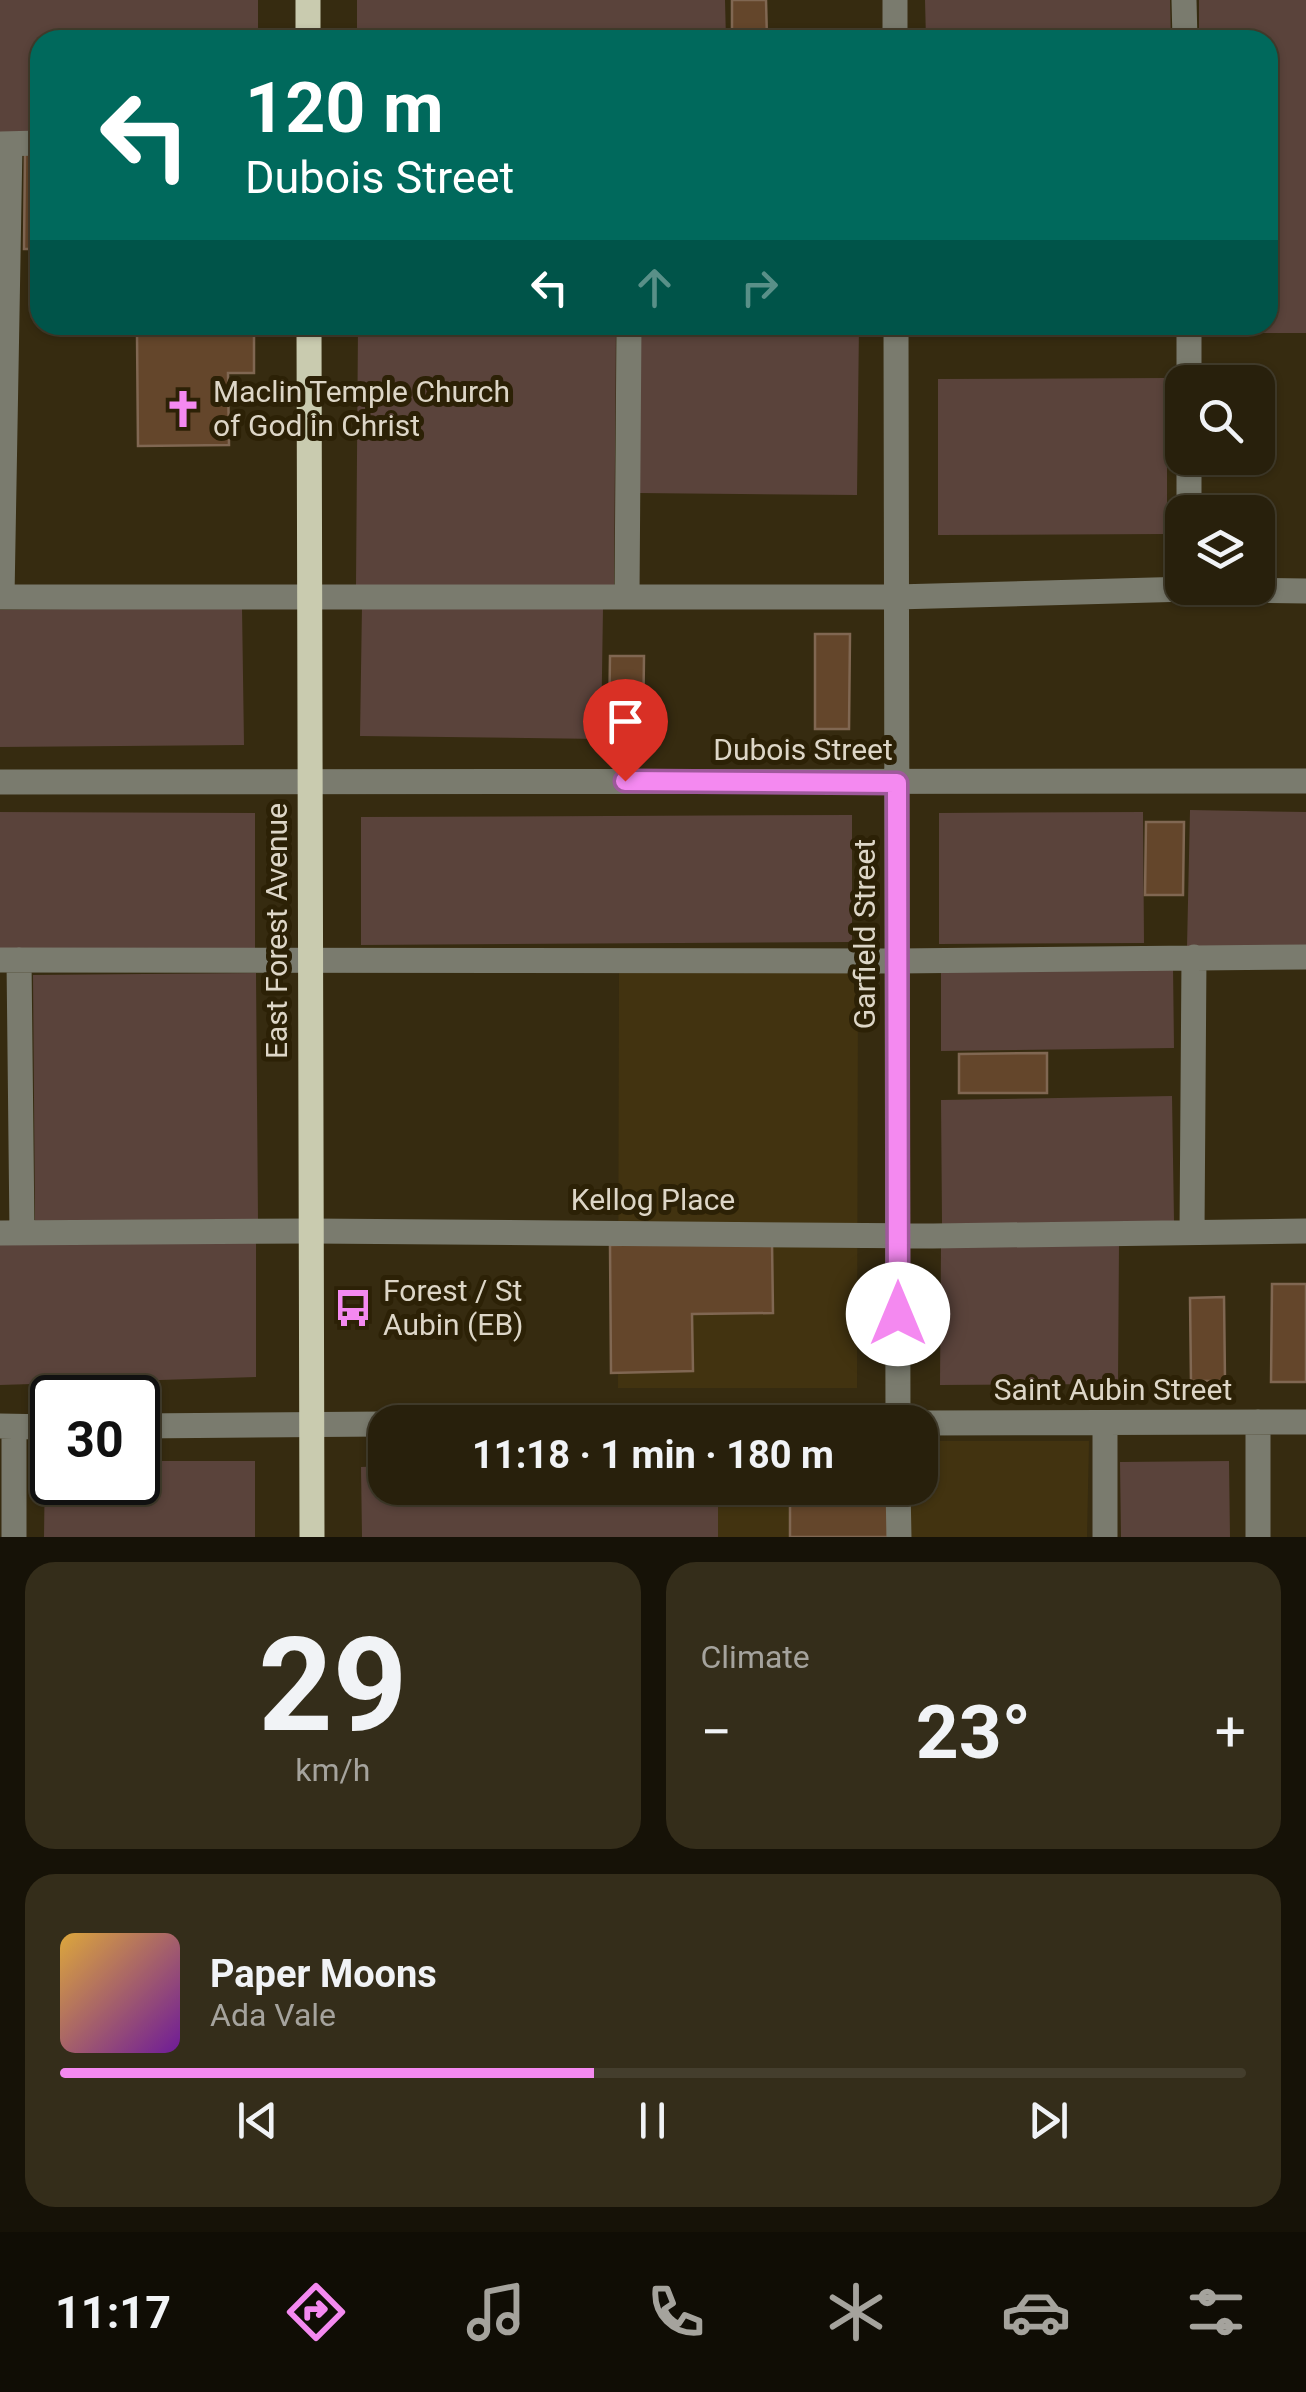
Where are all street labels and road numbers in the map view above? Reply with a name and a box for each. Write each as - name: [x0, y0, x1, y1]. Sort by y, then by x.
- street label: Dubois Street: [713, 732, 893, 767]
- street label: East Forest Avenue: [259, 803, 294, 1059]
- street label: Garfield Street: [847, 839, 882, 1029]
- street label: Kellog Place: [571, 1182, 735, 1217]
- street label: Saint Aubin Street: [994, 1372, 1232, 1407]

